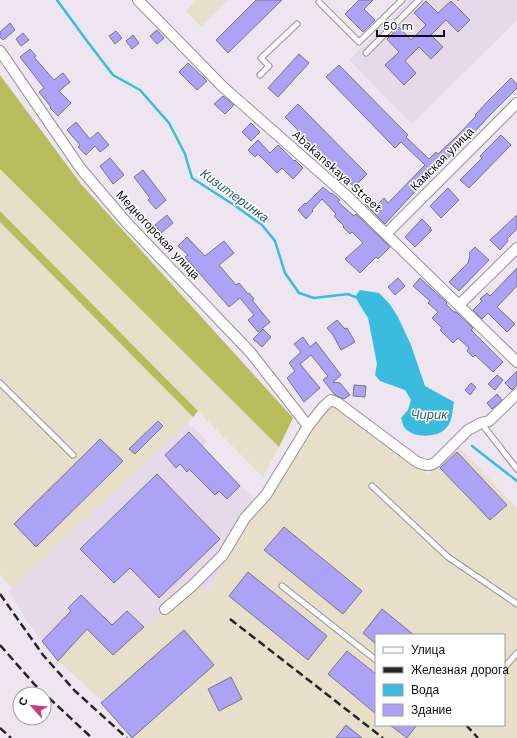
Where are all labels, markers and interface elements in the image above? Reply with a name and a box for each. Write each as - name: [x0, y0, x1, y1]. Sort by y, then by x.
- scale bar: [377, 12, 444, 38]
- text: 50 m: [383, 19, 413, 33]
- street label: Камская улица: [407, 124, 477, 194]
- street label: Abakanskaya Street: [289, 127, 385, 215]
- water label: Кизитеринка: [197, 165, 272, 225]
- street label: Медногорская улица: [113, 188, 203, 282]
- water label: Чирик: [411, 407, 448, 422]
- legend: [375, 634, 505, 726]
- text: Улица: [411, 643, 445, 657]
- text: Железная дорога: [411, 663, 509, 677]
- text: Вода: [411, 683, 439, 697]
- north arrow: [12, 686, 52, 726]
- text: С: [16, 695, 31, 708]
- text: Здание: [411, 703, 452, 717]

